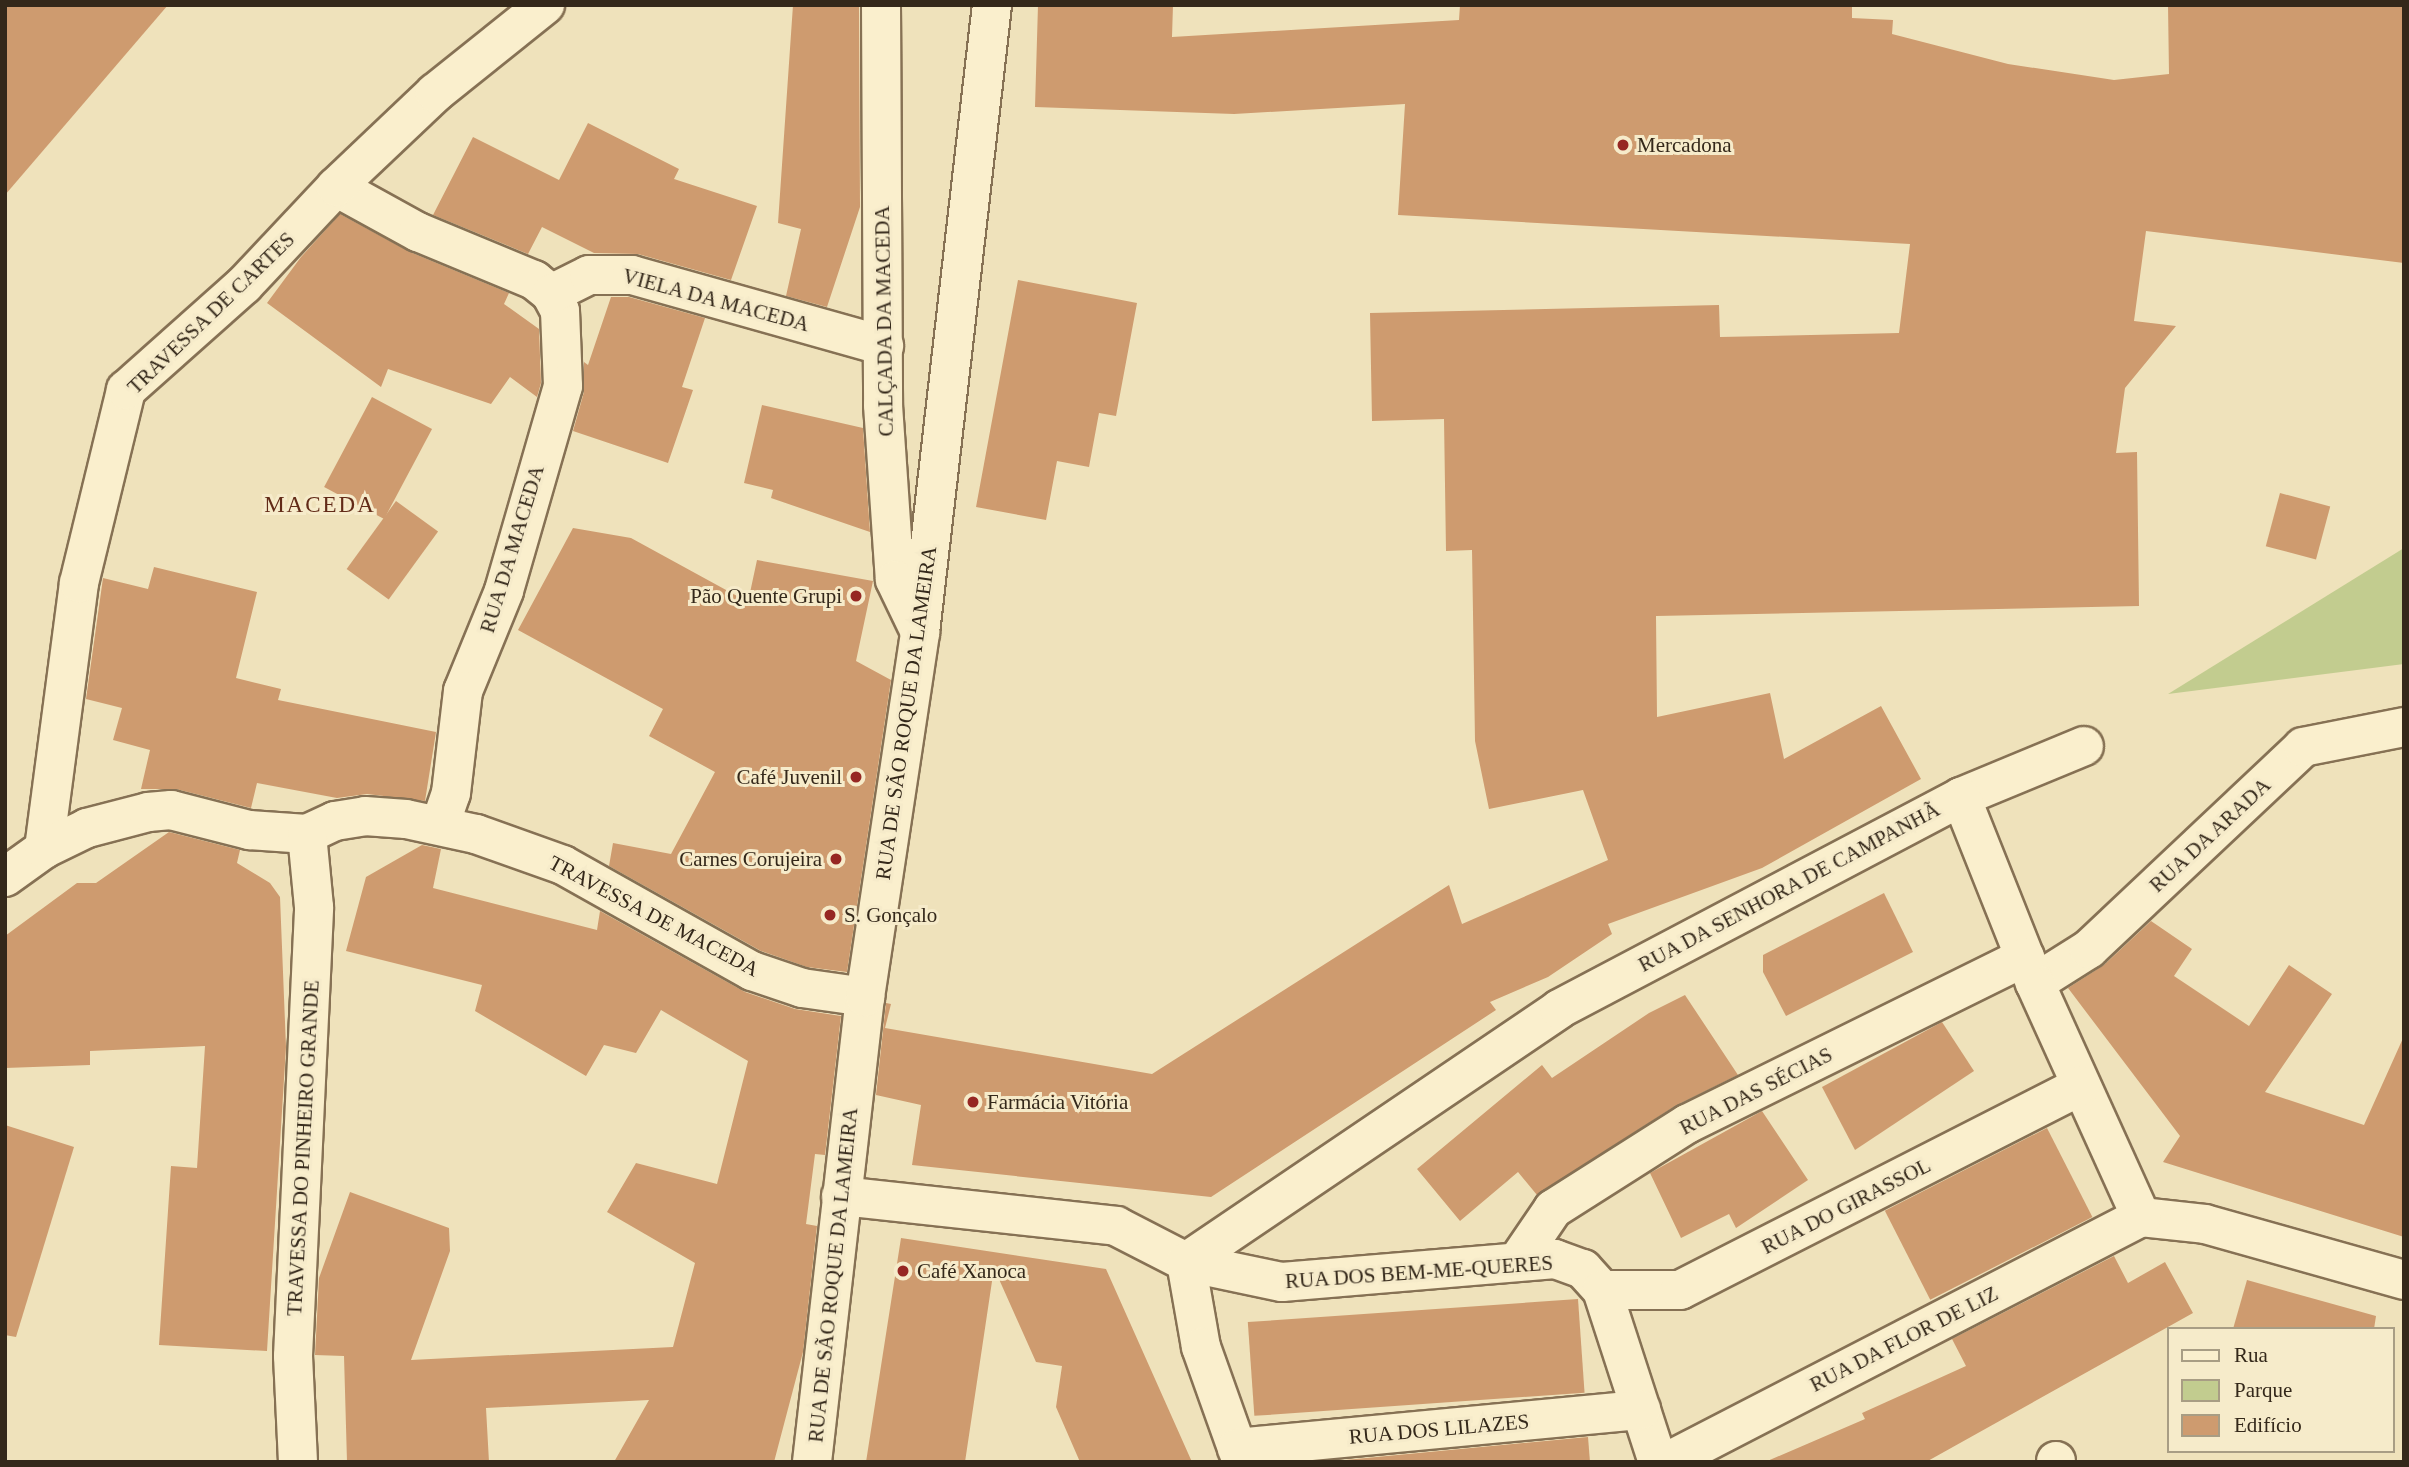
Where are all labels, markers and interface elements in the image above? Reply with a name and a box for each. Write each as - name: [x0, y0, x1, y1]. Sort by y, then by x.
- place label: Mercadona: [1637, 132, 1731, 158]
- marker: Mercadona: [1615, 137, 1631, 153]
- street label: CALÇADA DA MACEDA: [869, 204, 899, 438]
- street label: TRAVESSA DE CARTES: [122, 226, 300, 400]
- street label: VIELA DA MACEDA: [619, 263, 813, 337]
- street label: RUA DA MACEDA: [474, 461, 550, 637]
- district label: MACEDA: [265, 491, 375, 519]
- street label: RUA DE SÃO ROQUE DA LAMEIRA: [870, 543, 942, 883]
- place label: Pão Quente Grupi: [690, 583, 842, 609]
- marker: Pão Quente Grupi: [848, 588, 864, 604]
- place label: Café Juvenil: [736, 764, 842, 790]
- marker: Café Juvenil: [848, 769, 864, 785]
- street label: RUA DA ARADA: [2143, 771, 2277, 899]
- street label: RUA DA SENHORA DE CAMPANHÃ: [1632, 796, 1946, 978]
- place label: Carnes Corujeira: [679, 846, 822, 872]
- street label: TRAVESSA DE MACEDA: [544, 850, 764, 982]
- marker: Carnes Corujeira: [828, 851, 844, 867]
- place label: S. Gonçalo: [844, 902, 937, 928]
- marker: S. Gonçalo: [822, 907, 838, 923]
- street label: TRAVESSA DO PINHEIRO GRANDE: [282, 979, 324, 1317]
- street label: RUA DAS SÉCIAS: [1675, 1041, 1837, 1141]
- place label: Farmácia Vitória: [987, 1089, 1129, 1115]
- marker: Farmácia Vitória: [965, 1094, 981, 1110]
- street label: RUA DE SÃO ROQUE DA LAMEIRA: [803, 1105, 863, 1445]
- street label: RUA DO GIRASSOL: [1757, 1152, 1935, 1260]
- street label: RUA DOS BEM-ME-QUERES: [1284, 1250, 1554, 1294]
- place label: Café Xanoca: [917, 1258, 1026, 1284]
- marker: Café Xanoca: [895, 1263, 911, 1279]
- street label: RUA DA FLOR DE LIZ: [1805, 1280, 2003, 1398]
- legend: [2168, 1327, 2395, 1453]
- text: Rua: [2234, 1343, 2268, 1367]
- text: Parque: [2234, 1378, 2292, 1402]
- street label: RUA DOS LILAZES: [1347, 1409, 1531, 1449]
- text: Edifício: [2234, 1413, 2302, 1437]

